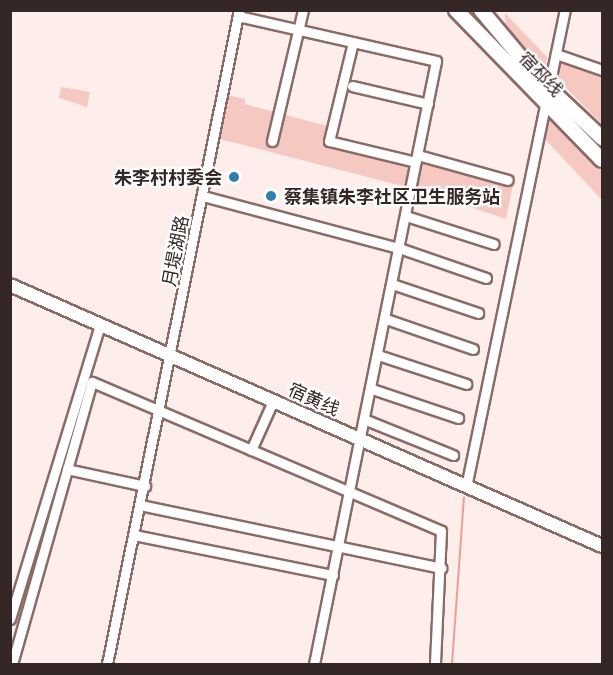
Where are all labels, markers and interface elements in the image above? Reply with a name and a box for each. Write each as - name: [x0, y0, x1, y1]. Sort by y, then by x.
- street label: 宿邳线: [514, 47, 568, 101]
- place label: 朱李村村委会: [114, 166, 222, 188]
- marker: 朱李村村委会: [227, 170, 241, 184]
- place label: 蔡集镇朱李社区卫生服务站: [284, 185, 500, 207]
- marker: 蔡集镇朱李社区卫生服务站: [262, 187, 280, 205]
- street label: 月堤湖路: [158, 214, 192, 288]
- street label: 宿黄线: [285, 378, 343, 420]

